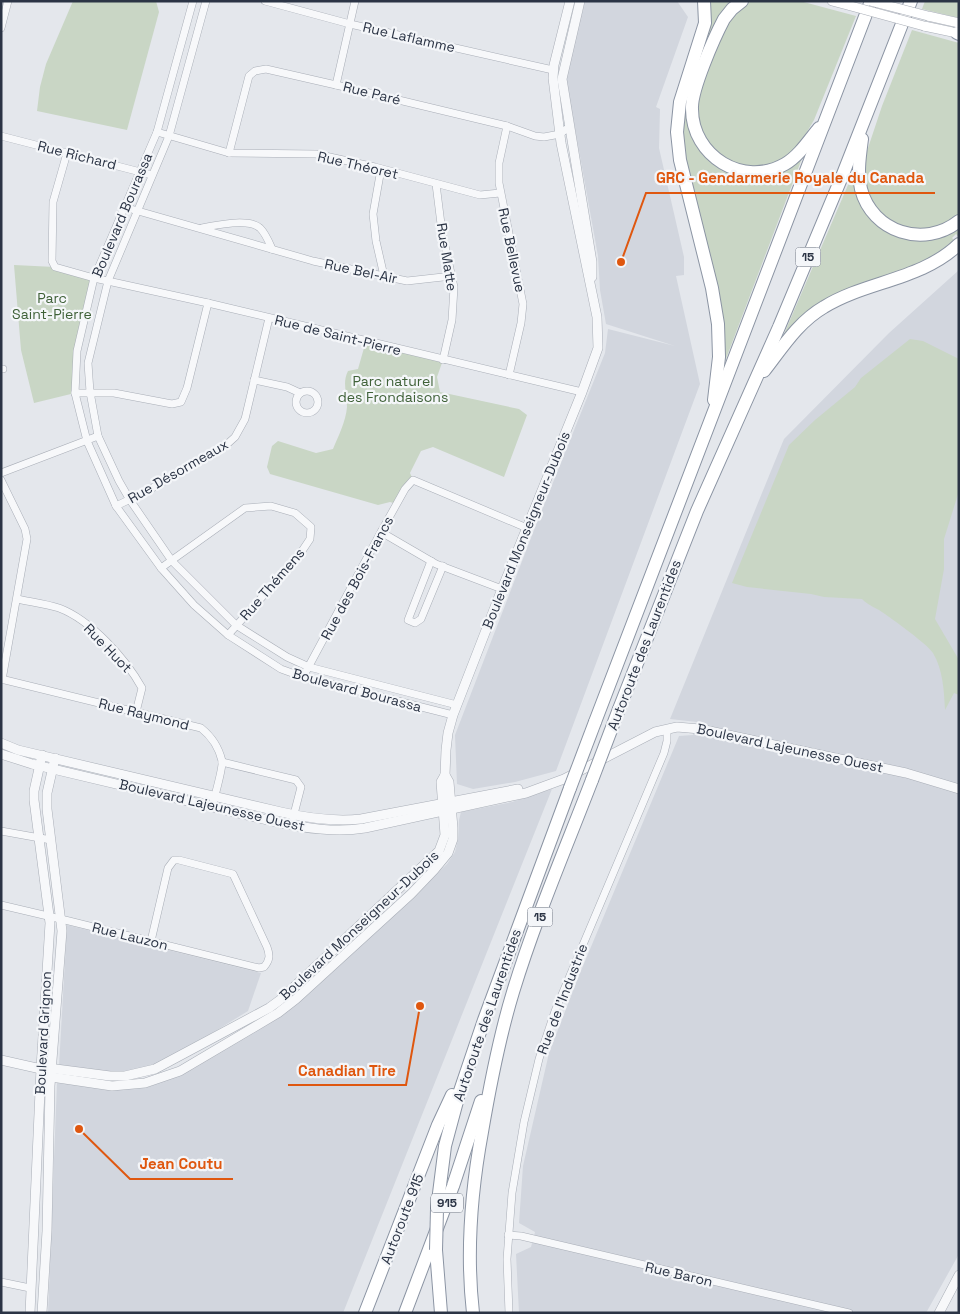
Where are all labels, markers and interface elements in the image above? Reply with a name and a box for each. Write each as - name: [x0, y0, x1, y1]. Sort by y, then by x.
- street label: Rue Laflamme: [361, 18, 457, 56]
- street label: Rue Paré: [341, 77, 403, 109]
- street label: Rue Richard: [36, 137, 118, 173]
- street label: Rue Théoret: [316, 147, 400, 183]
- street label: Boulevard Bourassa: [88, 150, 156, 280]
- callout: GRC - Gendarmerie Royale du Canada: [646, 163, 935, 193]
- text: GRC - Gendarmerie Royale du Canada: [656, 168, 924, 187]
- street label: Rue Bellevue: [494, 206, 530, 294]
- street label: Rue Matte: [433, 222, 461, 292]
- road number: 15: [796, 248, 820, 266]
- street label: Rue Bel-Air: [323, 255, 399, 287]
- park label: Parc Saint-Pierre: [12, 289, 92, 323]
- street label: Rue de Saint-Pierre: [273, 311, 403, 359]
- park label: Parc naturel des Frondaisons: [338, 372, 448, 406]
- street label: Boulevard Monseigneur-Dubois: [478, 429, 574, 631]
- street label: Rue Désormeaux: [124, 435, 232, 507]
- street label: Rue des Bois-Francs: [317, 513, 397, 643]
- street label: Rue Thémens: [236, 544, 308, 624]
- street label: Autoroute des Laurentides: [603, 557, 685, 733]
- street label: Rue Huot: [80, 619, 136, 677]
- street label: Boulevard Bourassa: [290, 664, 424, 716]
- street label: Rue Raymond: [97, 694, 191, 734]
- street label: Boulevard Lajeunesse Ouest: [695, 719, 885, 777]
- street label: Boulevard Lajeunesse Ouest: [117, 775, 307, 835]
- street label: Boulevard Monseigneur-Dubois: [276, 846, 442, 1004]
- road number: 15: [528, 908, 552, 926]
- street label: Rue Lauzon: [90, 918, 170, 954]
- street label: Autoroute des Laurentides: [449, 926, 525, 1104]
- street label: Rue de l'Industrie: [533, 941, 591, 1057]
- street label: Boulevard Grignon: [31, 971, 55, 1095]
- callout: Canadian Tire: [288, 1055, 406, 1085]
- text: Canadian Tire: [298, 1061, 396, 1080]
- callout: Jean Coutu: [130, 1149, 233, 1179]
- text: Jean Coutu: [139, 1154, 223, 1173]
- street label: Autoroute 915: [377, 1171, 427, 1267]
- road number: 915: [431, 1194, 463, 1212]
- street label: Rue Baron: [643, 1257, 715, 1291]

